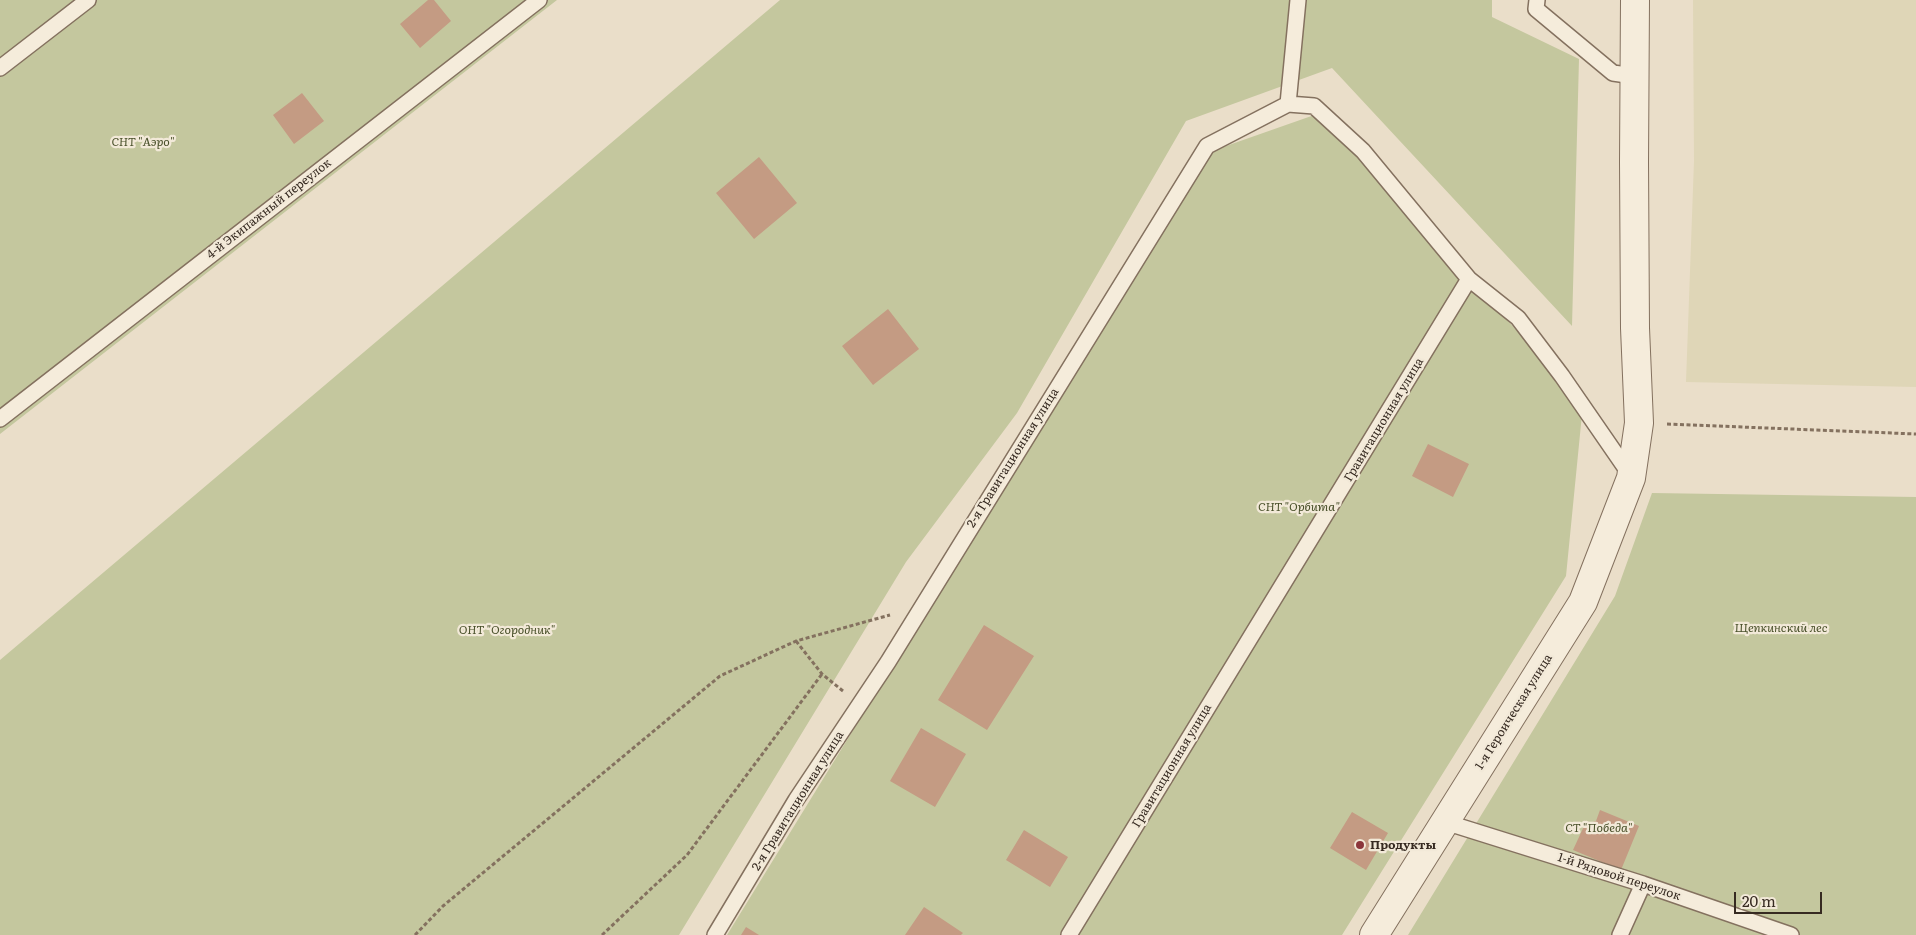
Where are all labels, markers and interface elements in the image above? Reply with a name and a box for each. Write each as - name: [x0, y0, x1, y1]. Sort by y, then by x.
- park label: СНТ "Аэро": [111, 135, 175, 149]
- street label: 4-й Экипажный переулок: [204, 156, 334, 262]
- street label: Гравитационная улица: [1341, 356, 1427, 484]
- street label: 2-я Гравитационная улица: [964, 386, 1062, 530]
- park label: СНТ "Орбита": [1258, 500, 1340, 514]
- park label: Щепкинский лес: [1734, 621, 1828, 635]
- park label: ОНТ "Огородник": [459, 623, 555, 637]
- street label: 1-я Героическая улица: [1472, 652, 1556, 772]
- street label: Гравитационная улица: [1129, 702, 1215, 830]
- street label: 2-я Гравитационная улица: [749, 729, 847, 873]
- park label: СТ "Победа": [1565, 821, 1633, 835]
- place label: Продукты: [1370, 838, 1436, 852]
- marker: Продукты: [1354, 839, 1366, 851]
- street label: 1-й Рядовой переулок: [1556, 850, 1682, 904]
- scale bar: [1736, 882, 1824, 914]
- text: 20 m: [1742, 889, 1776, 912]

